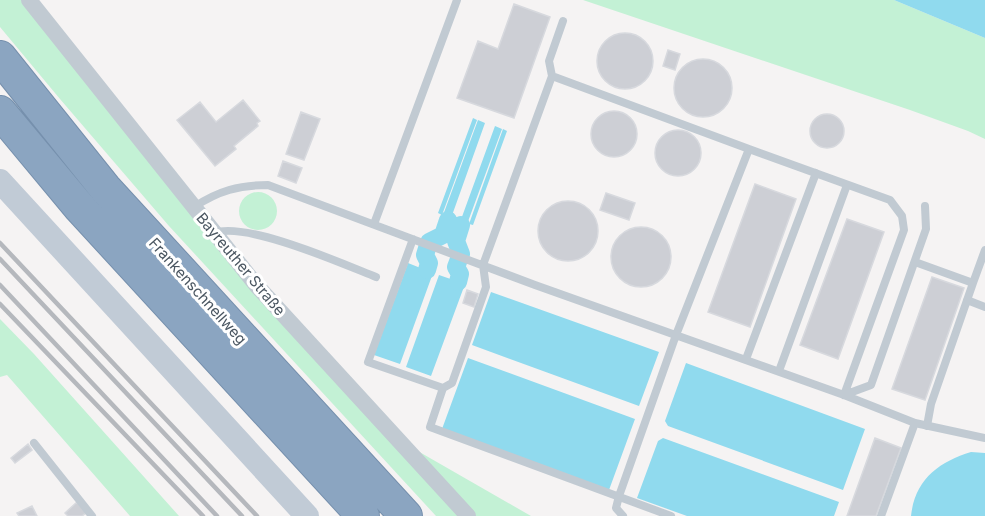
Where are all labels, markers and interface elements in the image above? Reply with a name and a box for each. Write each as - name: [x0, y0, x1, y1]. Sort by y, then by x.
- street label: Bayreuther Straße: [192, 209, 290, 319]
- street label: Frankenschnellweg: [145, 234, 251, 348]

